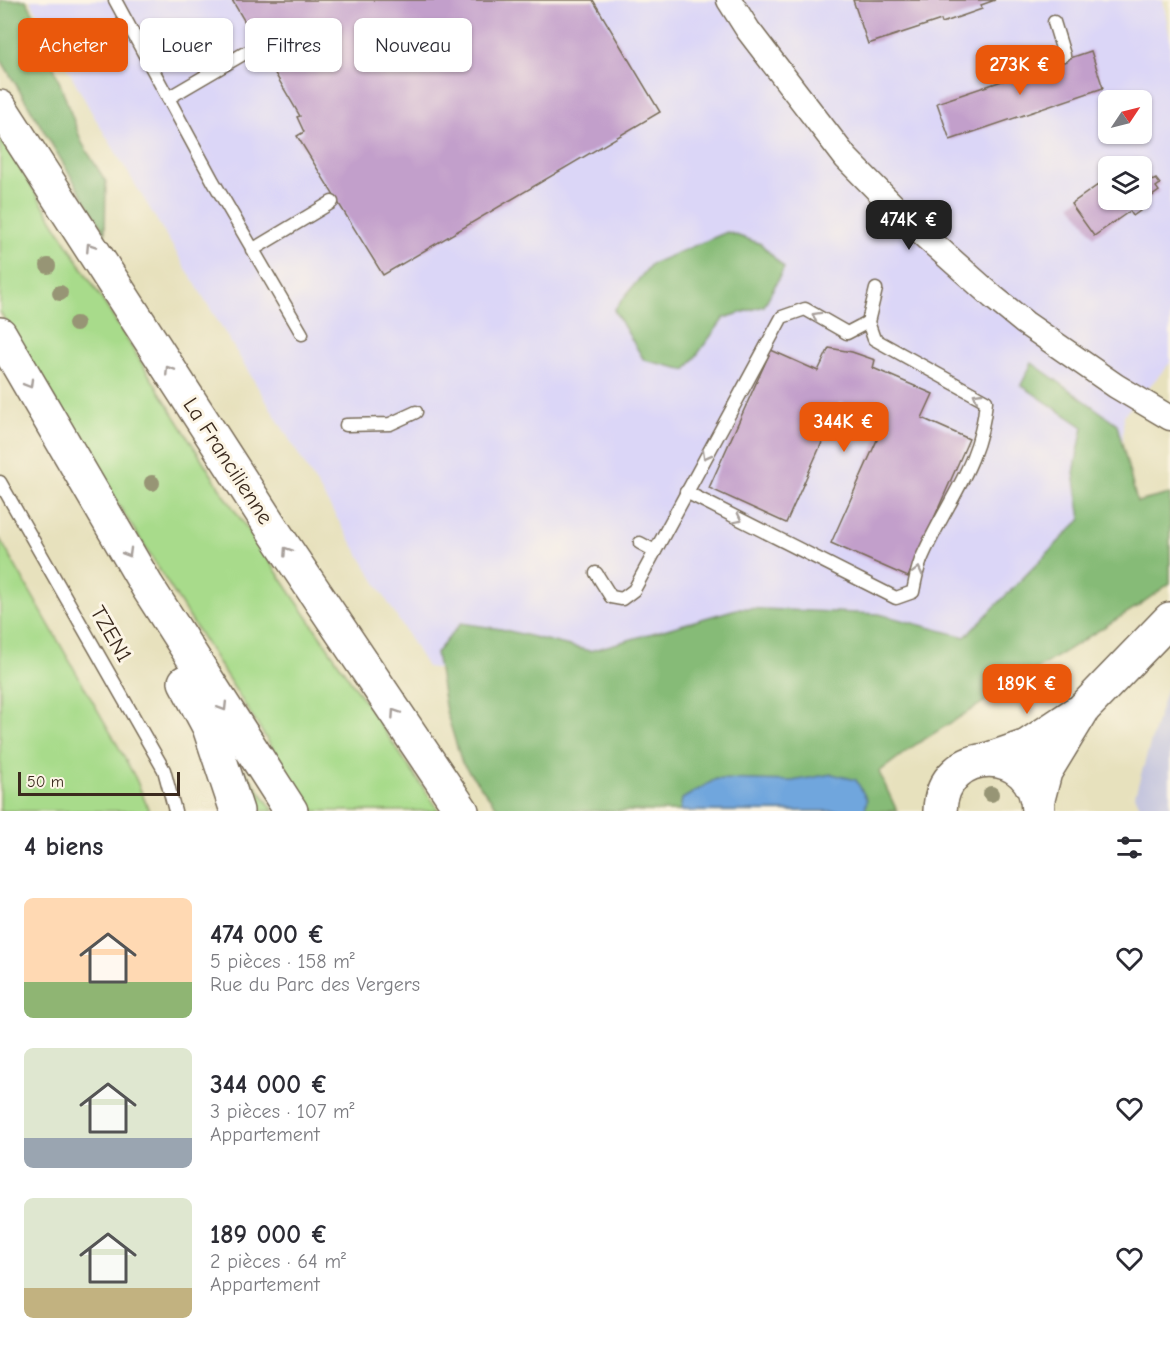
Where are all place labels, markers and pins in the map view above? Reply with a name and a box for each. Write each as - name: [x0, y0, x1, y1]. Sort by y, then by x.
- pin: 273K €: [971, 45, 1069, 96]
- pin: 474K €: [860, 200, 958, 251]
- pin: 344K €: [795, 402, 893, 453]
- pin: 189K €: [978, 664, 1076, 715]

